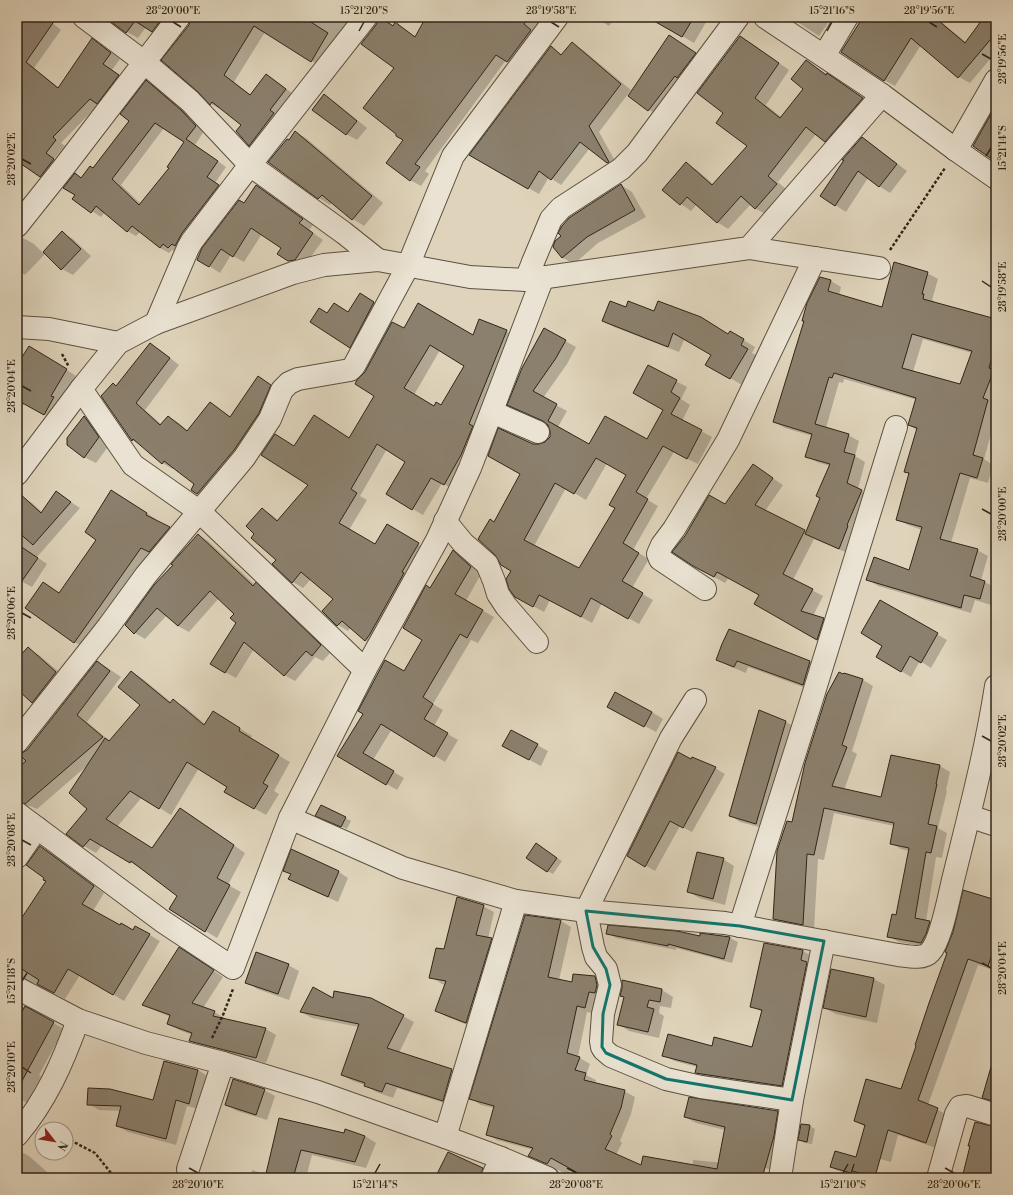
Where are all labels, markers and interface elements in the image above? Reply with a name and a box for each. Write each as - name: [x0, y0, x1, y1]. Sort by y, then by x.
- text: 28°20'00"E: [146, 5, 200, 17]
- text: 15°21'20"S: [340, 5, 388, 17]
- text: 28°19'58"E: [526, 5, 576, 17]
- text: 15°21'16"S: [809, 5, 855, 17]
- text: 28°19'56"E: [904, 5, 954, 17]
- text: 28°19'56"E: [997, 34, 1009, 84]
- text: 15°21'14"S: [997, 125, 1009, 171]
- text: 28°20'02"E: [6, 132, 18, 186]
- text: 28°19'58"E: [997, 262, 1009, 312]
- text: 28°20'04"E: [6, 359, 18, 413]
- text: 28°20'00"E: [997, 487, 1009, 541]
- text: 28°20'06"E: [6, 586, 18, 640]
- text: 28°20'02"E: [997, 714, 1009, 768]
- text: 28°20'08"E: [6, 813, 18, 867]
- text: 28°20'04"E: [997, 941, 1009, 995]
- text: 15°21'18"S: [6, 958, 18, 1004]
- text: 28°20'10"E: [6, 1041, 18, 1093]
- north arrow: [34, 1121, 74, 1161]
- text: N: [53, 1138, 70, 1153]
- text: 28°20'10"E: [172, 1179, 224, 1191]
- text: 15°21'14"S: [352, 1179, 398, 1191]
- text: 28°20'08"E: [549, 1179, 603, 1191]
- text: 15°21'10"S: [820, 1179, 866, 1191]
- text: 28°20'06"E: [927, 1179, 981, 1191]

